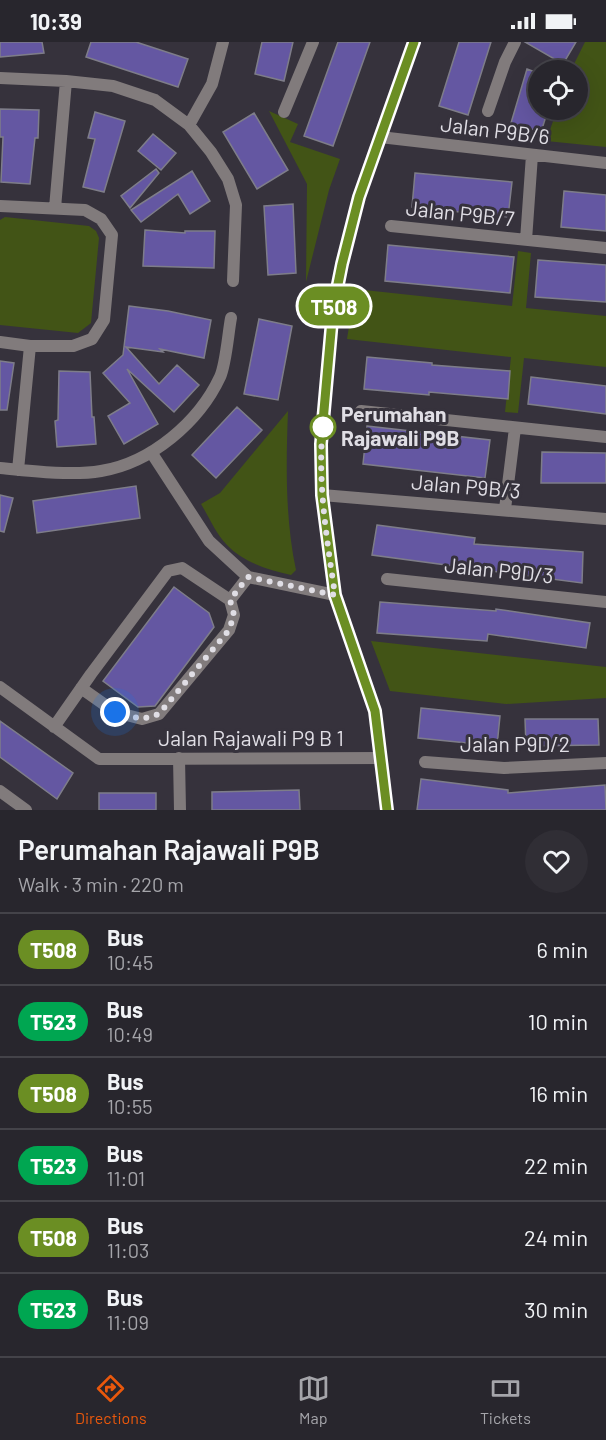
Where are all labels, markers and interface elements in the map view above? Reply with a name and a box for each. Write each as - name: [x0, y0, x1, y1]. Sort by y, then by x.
- text: 10:39: [30, 8, 82, 34]
- map controls: [528, 60, 588, 120]
- button: locate: [528, 60, 588, 120]
- street label: Jalan P9B/6: [439, 110, 551, 149]
- street label: Jalan P9B/7: [405, 194, 516, 231]
- line badge: T508: [292, 286, 376, 326]
- text: T508: [311, 294, 357, 319]
- place label: Perumahan Rajawali P9B: [341, 401, 459, 450]
- marker: Perumahan Rajawali P9B: [310, 414, 336, 440]
- street label: Jalan P9B/3: [410, 468, 522, 503]
- street label: Jalan P9D/3: [443, 551, 555, 588]
- your location: [100, 697, 130, 727]
- street label: Jalan Rajawali P9 B 1: [158, 725, 344, 750]
- street label: Jalan P9D/2: [460, 731, 570, 756]
- button: heart: [525, 830, 588, 893]
- text: Perumahan Rajawali P9B: [18, 832, 320, 866]
- text: Walk · 3 min · 220 m: [18, 872, 184, 896]
- text: Bus: [107, 924, 143, 950]
- text: 6 min: [537, 936, 588, 962]
- text: T508: [30, 937, 77, 962]
- text: 10:45: [107, 950, 153, 974]
- text: Bus: [106, 996, 143, 1022]
- text: 10 min: [528, 1008, 588, 1034]
- text: T523: [30, 1009, 76, 1034]
- text: 10:49: [106, 1022, 153, 1046]
- text: Bus: [107, 1068, 143, 1094]
- text: 16 min: [529, 1080, 588, 1106]
- text: T508: [30, 1081, 77, 1106]
- text: 10:55: [107, 1094, 153, 1118]
- text: Bus: [106, 1140, 143, 1166]
- text: 22 min: [524, 1152, 588, 1178]
- text: T523: [30, 1153, 76, 1178]
- text: 11:01: [106, 1166, 145, 1190]
- text: Bus: [107, 1212, 143, 1238]
- text: 24 min: [524, 1224, 588, 1250]
- text: T508: [30, 1225, 77, 1250]
- text: 11:03: [107, 1238, 149, 1262]
- text: Bus: [106, 1284, 143, 1310]
- text: 30 min: [524, 1296, 588, 1322]
- text: T523: [30, 1297, 76, 1322]
- text: 11:09: [106, 1310, 149, 1334]
- tab: Directions: [75, 1372, 147, 1427]
- tab: Map: [297, 1372, 330, 1427]
- tab: Tickets: [480, 1372, 531, 1427]

